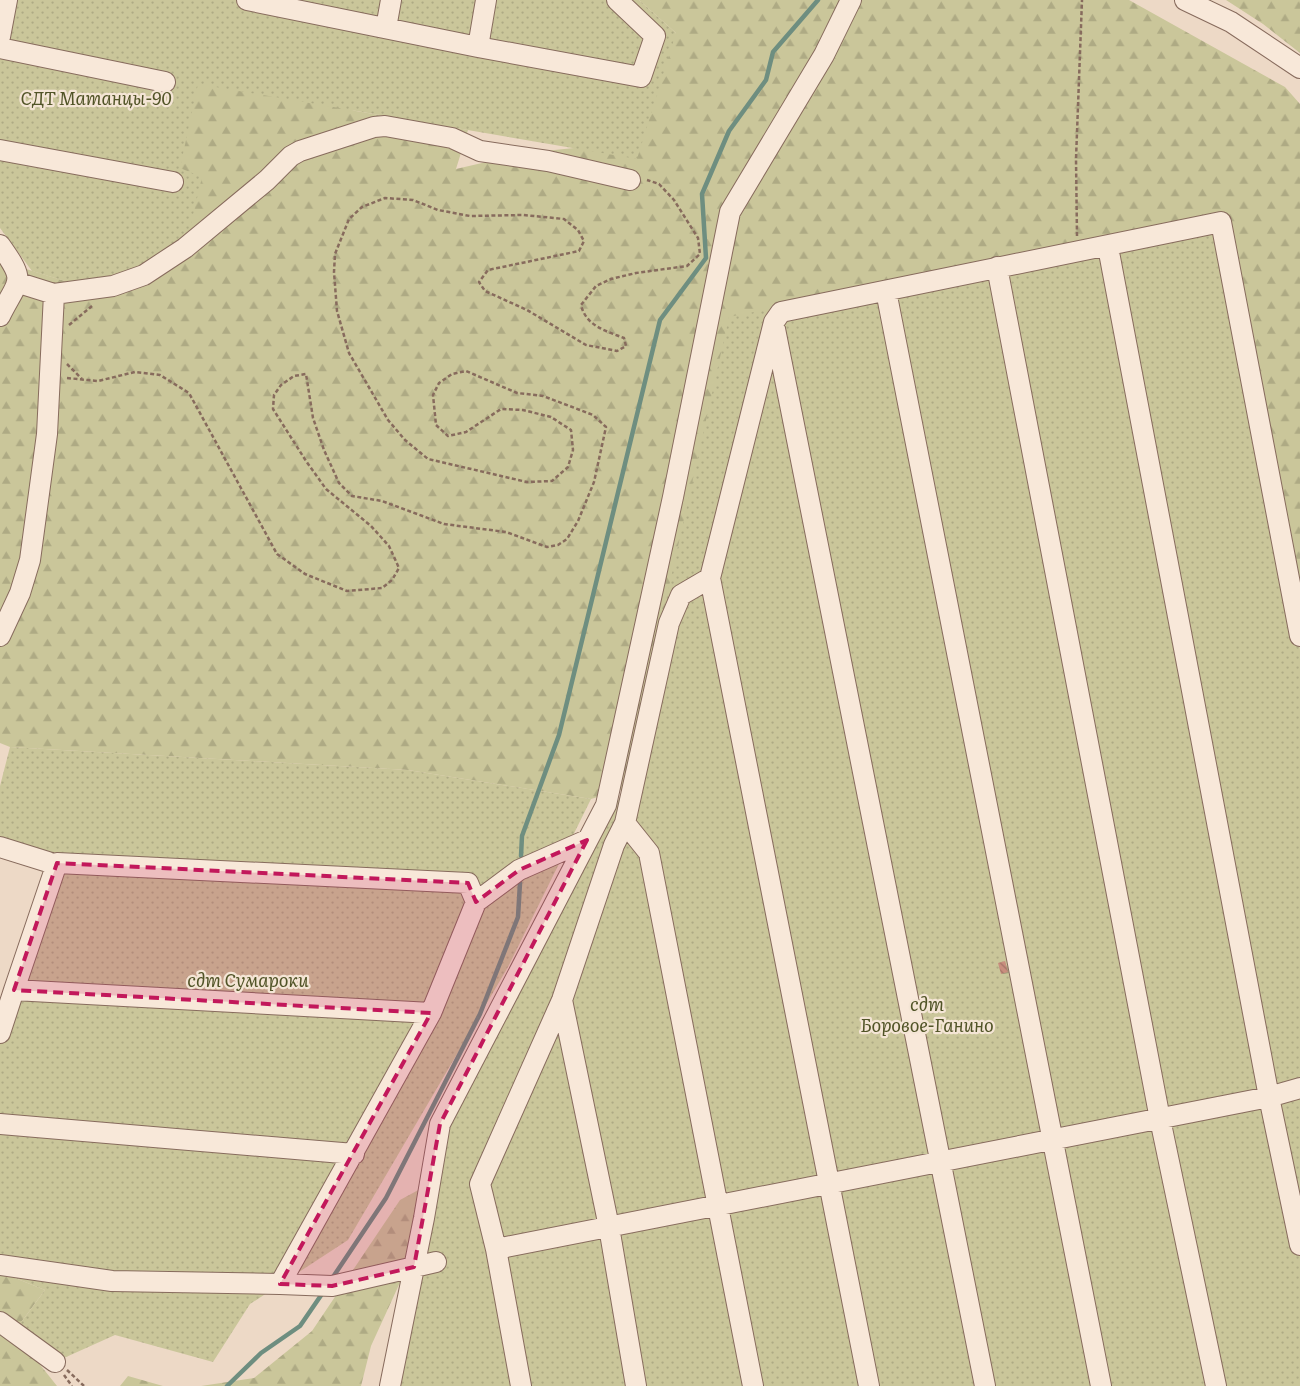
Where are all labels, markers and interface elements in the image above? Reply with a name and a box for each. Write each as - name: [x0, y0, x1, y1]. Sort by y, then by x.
- park label: СДТ Матанцы-90: [20, 84, 172, 111]
- park label: сдт Сумароки: [187, 966, 309, 993]
- park label: сдт Боровое-Ганино: [860, 990, 994, 1038]

